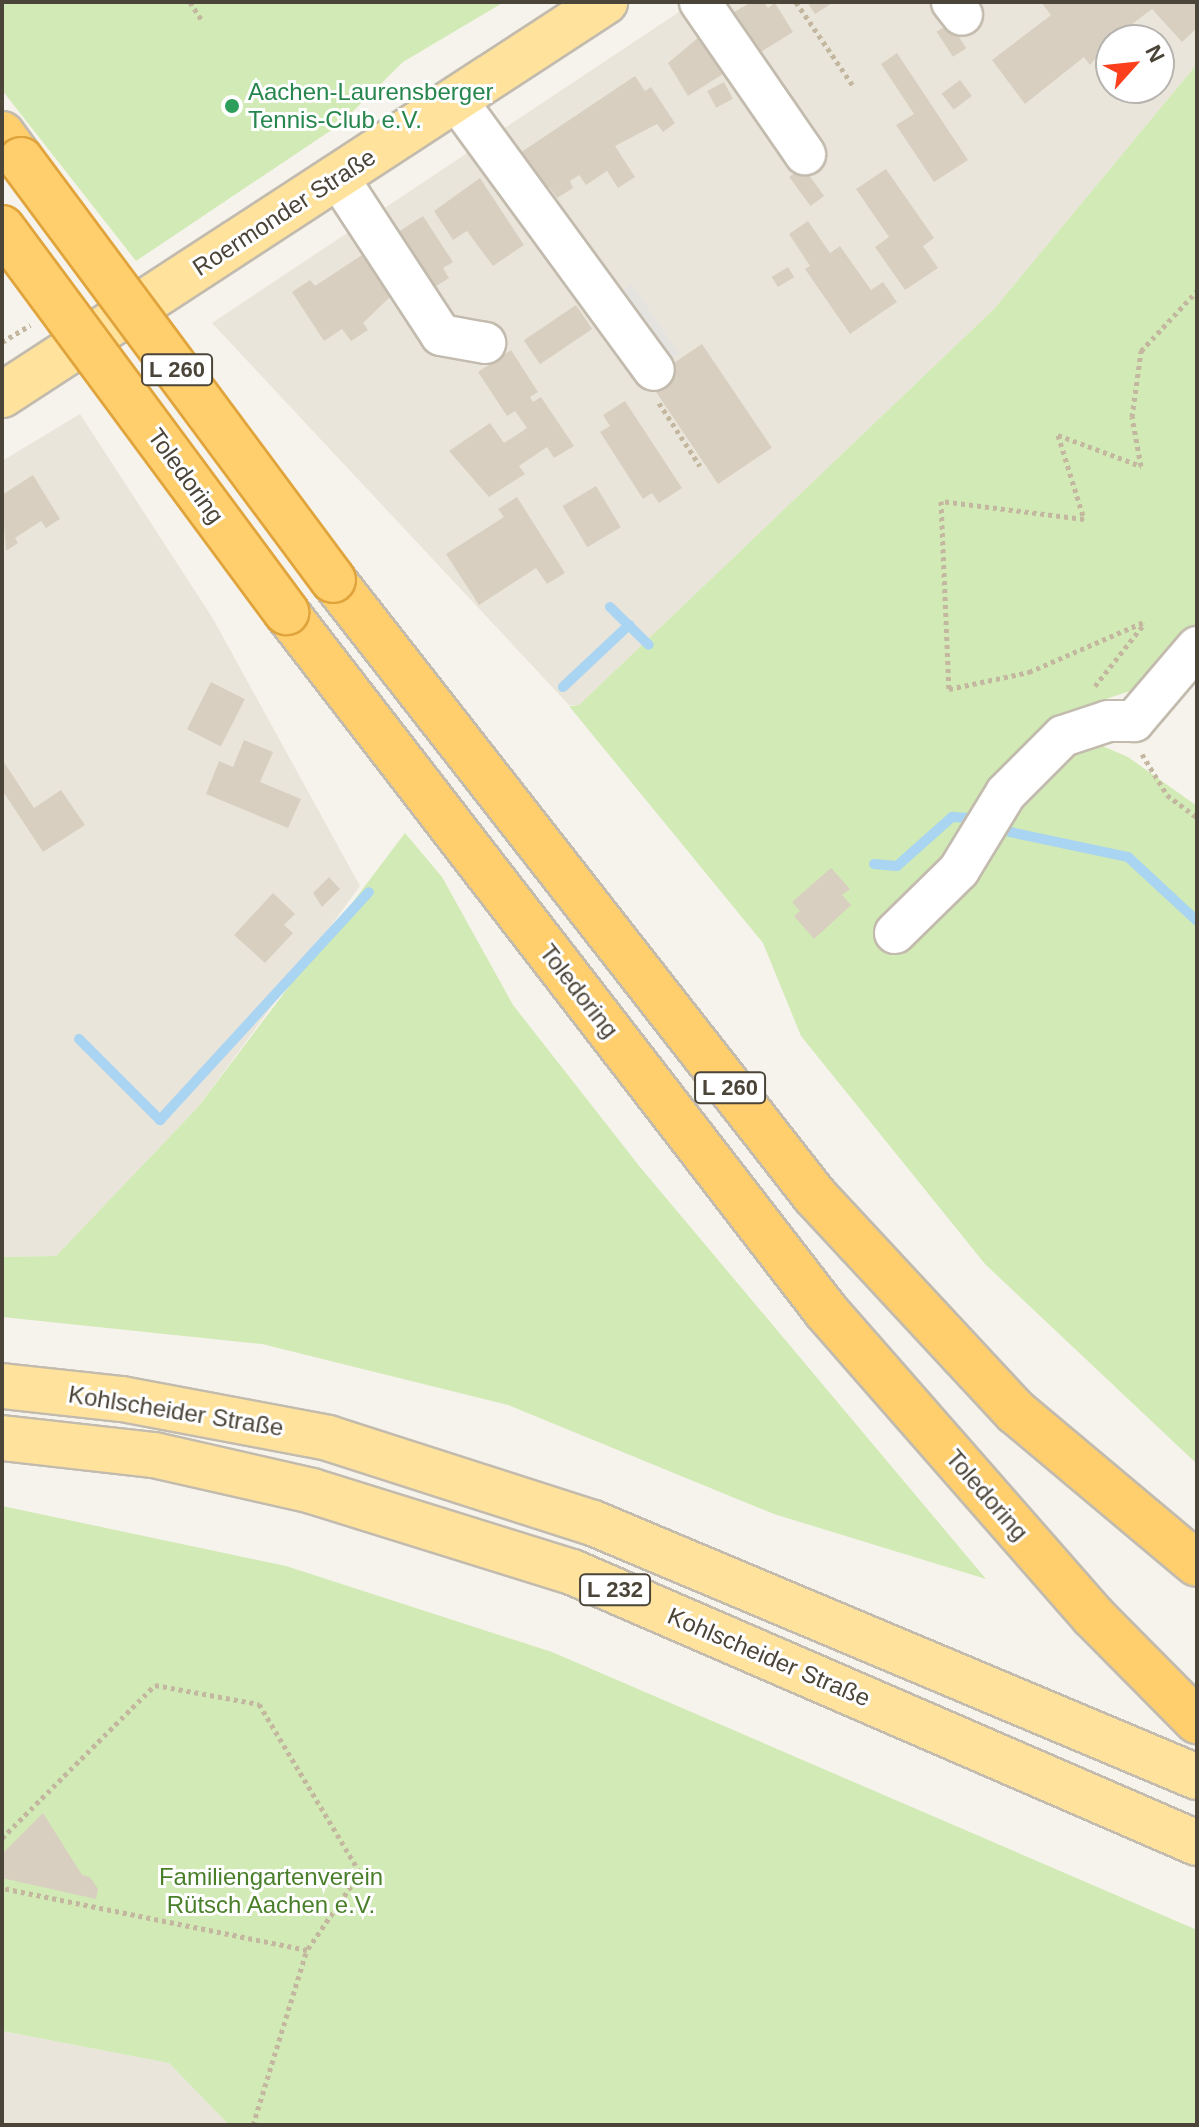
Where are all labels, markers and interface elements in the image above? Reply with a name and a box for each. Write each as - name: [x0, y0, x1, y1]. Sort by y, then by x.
- north arrow: [1095, 24, 1175, 104]
- text: N: [1140, 41, 1170, 67]
- place label: Aachen-Laurensberger Tennis-Club e.V.: [248, 78, 493, 134]
- marker: Aachen-Laurensberger Tennis-Club e.V.: [223, 97, 241, 115]
- street label: Roermonder Straße: [187, 142, 381, 282]
- road number: L 260: [139, 352, 215, 388]
- street label: Toledoring: [142, 423, 230, 529]
- street label: Toledoring: [534, 939, 624, 1043]
- road number: L 260: [692, 1070, 768, 1106]
- street label: Kohlscheider Straße: [66, 1380, 286, 1442]
- street label: Toledoring: [940, 1444, 1034, 1546]
- road number: L 232: [577, 1572, 653, 1608]
- street label: Kohlscheider Straße: [663, 1601, 875, 1713]
- park label: Familiengartenverein Rütsch Aachen e.V.: [159, 1863, 383, 1919]

